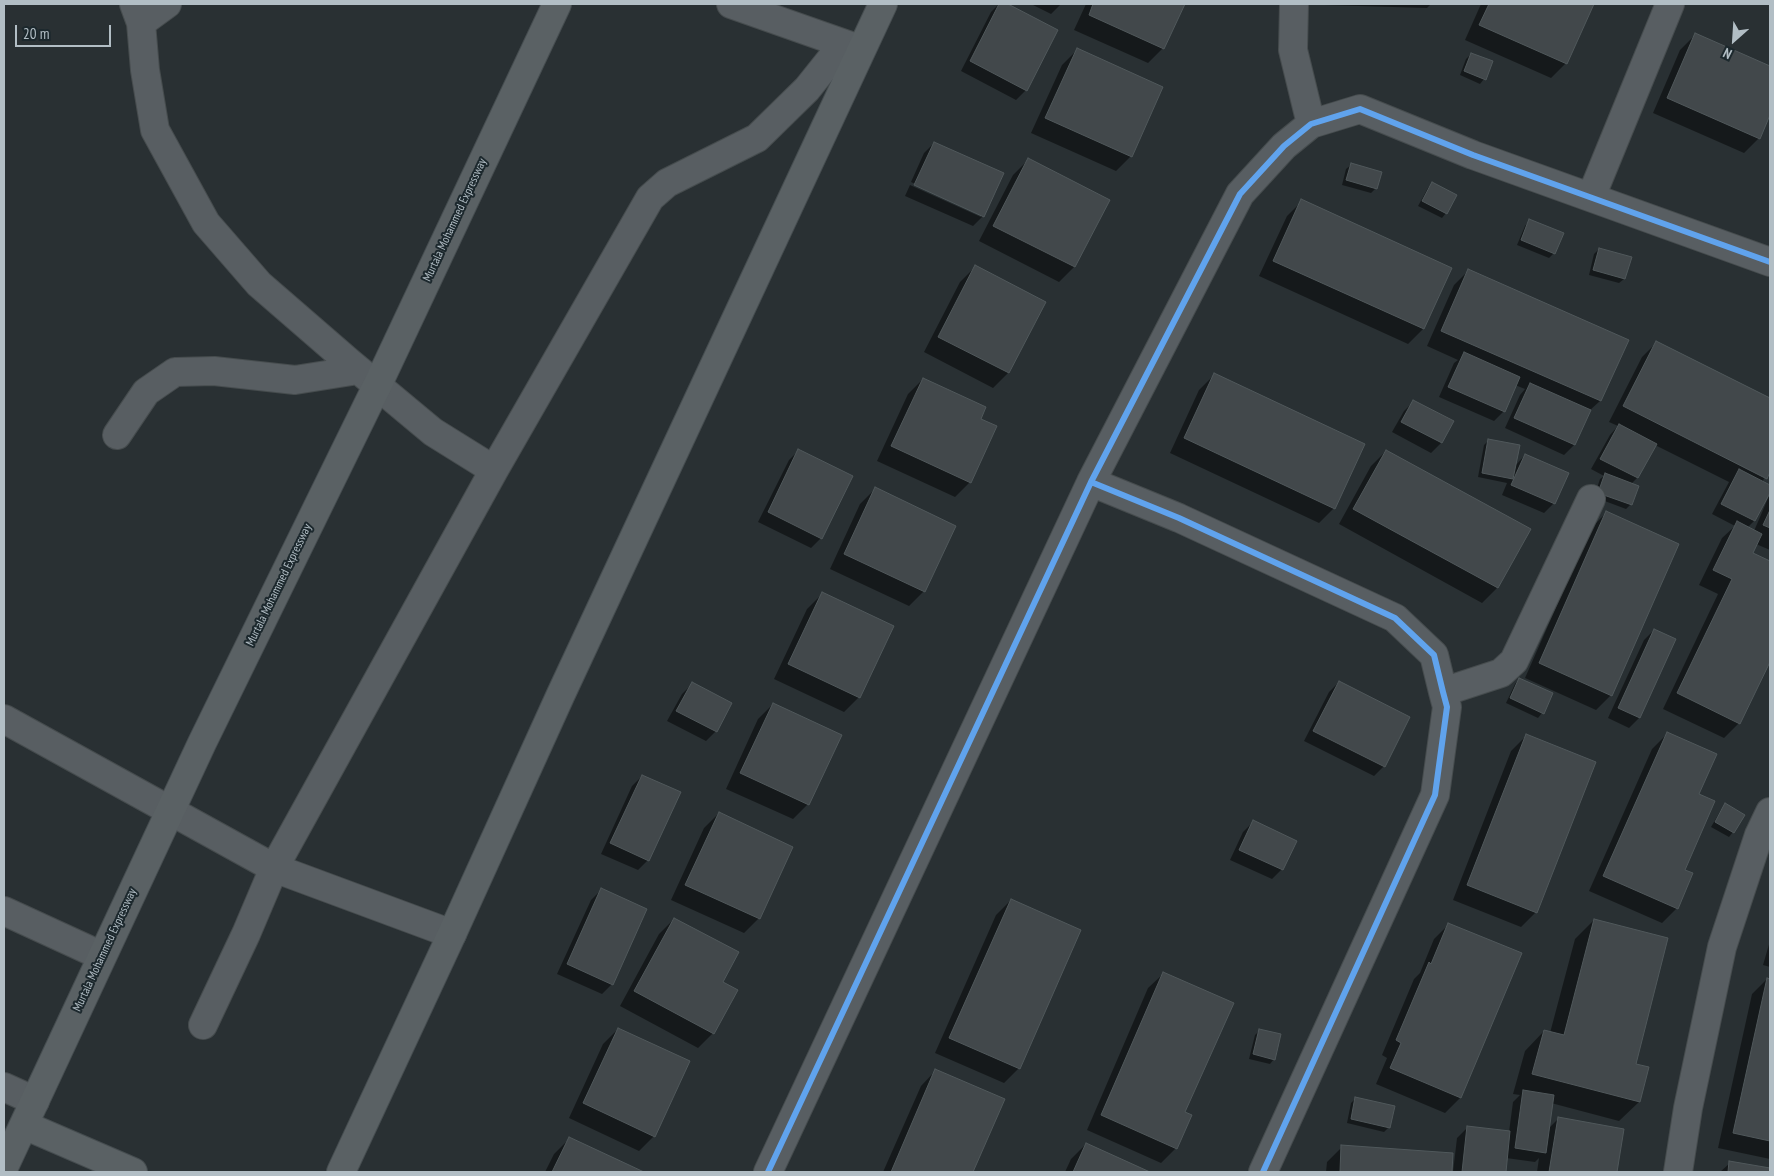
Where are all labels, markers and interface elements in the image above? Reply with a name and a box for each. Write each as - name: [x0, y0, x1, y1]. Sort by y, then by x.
- scale bar: [18, 15, 114, 47]
- north arrow: [1709, 15, 1759, 65]
- text: 20 m: [23, 24, 49, 43]
- text: N: [1720, 44, 1735, 63]
- street label: Murtala Mohammed Expressway: [420, 156, 490, 284]
- street label: Murtala Mohammed Expressway: [243, 522, 315, 648]
- street label: Murtala Mohammed Expressway: [70, 886, 140, 1014]

